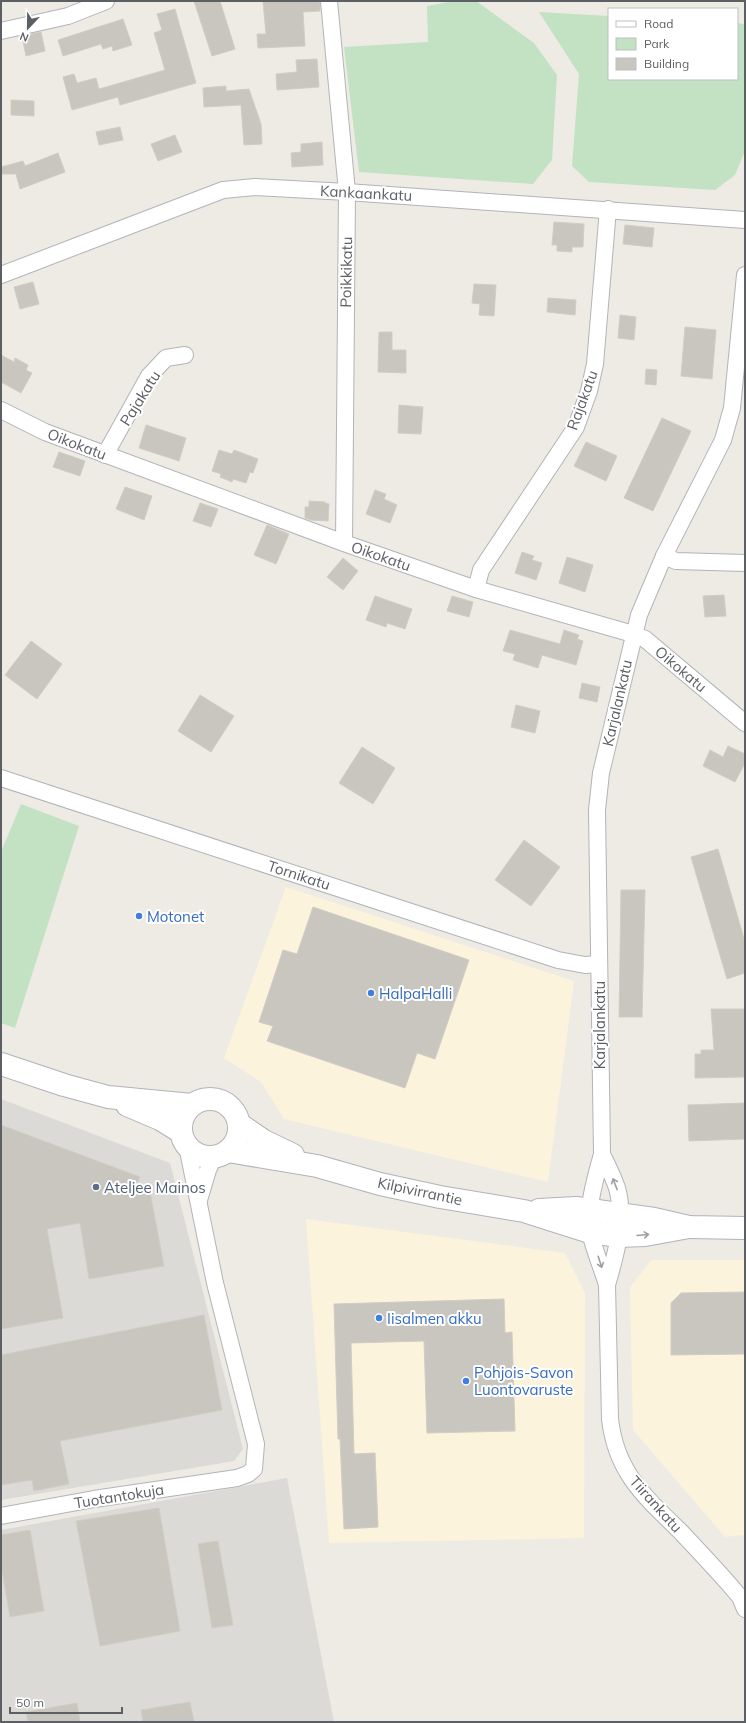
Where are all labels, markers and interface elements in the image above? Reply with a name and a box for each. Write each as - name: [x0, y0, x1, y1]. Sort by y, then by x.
- north arrow: [8, 8, 48, 48]
- legend: [608, 8, 738, 80]
- text: Road: [644, 16, 673, 31]
- text: N: [18, 29, 31, 45]
- text: Park: [644, 36, 670, 51]
- text: Building: [644, 56, 689, 71]
- street label: Kankaankatu: [319, 181, 413, 205]
- street label: Poikkikatu: [336, 236, 356, 308]
- street label: Pajakatu: [116, 367, 164, 429]
- street label: Rajakatu: [562, 367, 602, 433]
- street label: Oikokatu: [45, 424, 109, 464]
- street label: Oikokatu: [349, 537, 413, 575]
- street label: Oikokatu: [651, 642, 711, 696]
- street label: Karjalankatu: [598, 658, 636, 748]
- street label: Tornikatu: [265, 856, 333, 894]
- place label: Motonet: [147, 907, 204, 926]
- marker: Motonet: [134, 911, 144, 921]
- street label: Karjalankatu: [590, 981, 609, 1069]
- place label: HalpaHalli: [379, 984, 452, 1003]
- marker: HalpaHalli: [366, 988, 376, 998]
- street label: Kilpivirrantie: [376, 1173, 464, 1209]
- place label: Ateljee Mainos: [104, 1178, 206, 1197]
- one-way arrow: [610, 1179, 618, 1191]
- marker: Ateljee Mainos: [91, 1182, 101, 1192]
- one-way arrow: [636, 1231, 649, 1239]
- one-way arrow: [597, 1255, 604, 1268]
- place label: Iisalmen akku: [387, 1309, 482, 1328]
- marker: Iisalmen akku: [374, 1313, 384, 1323]
- place label: Pohjois-Savon Luontovaruste: [474, 1363, 574, 1399]
- marker: Pohjois-Savon Luontovaruste: [461, 1376, 471, 1386]
- street label: Tiirankatu: [626, 1472, 686, 1536]
- street label: Tuotantokuja: [73, 1480, 165, 1512]
- scale bar: [10, 1689, 122, 1715]
- text: 50 m: [16, 1695, 44, 1710]

